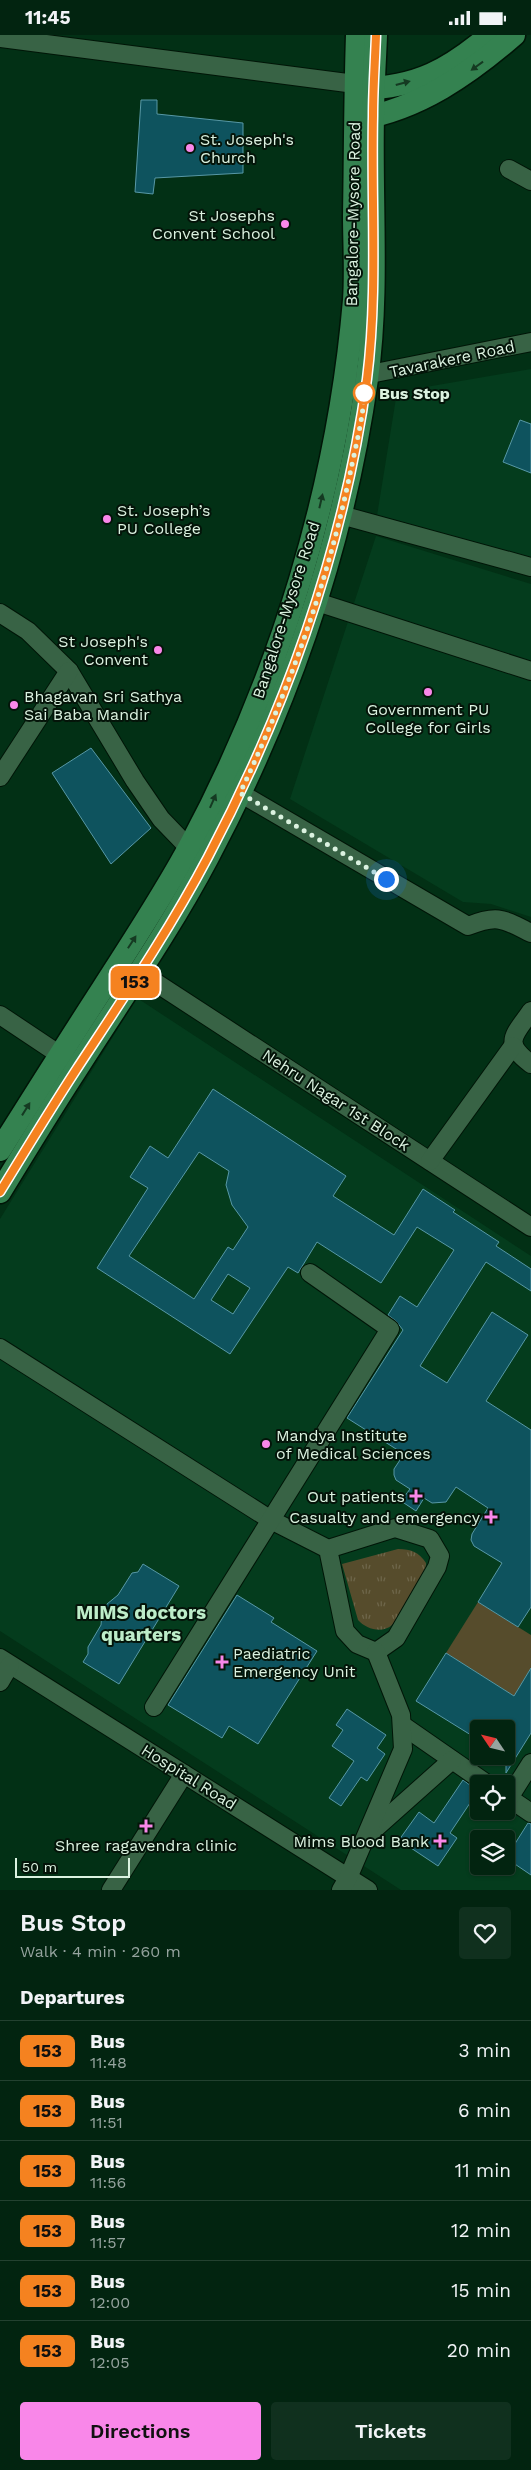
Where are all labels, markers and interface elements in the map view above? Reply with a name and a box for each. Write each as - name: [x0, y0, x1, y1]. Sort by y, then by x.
- text: 11:45: [25, 6, 70, 29]
- one-way arrow: [470, 61, 484, 71]
- one-way arrow: [396, 79, 411, 87]
- street label: Bangalore-Mysore Road: [342, 121, 364, 307]
- place label: St. Joseph's Church: [200, 130, 294, 167]
- marker: St. Joseph's Church: [184, 142, 196, 154]
- place label: St Josephs Convent School: [152, 206, 275, 243]
- marker: St Josephs Convent School: [279, 218, 291, 230]
- street label: Tavarakere Road: [388, 336, 516, 382]
- marker: Bus Stop: [353, 382, 375, 404]
- place label: Bus Stop: [379, 384, 450, 403]
- one-way arrow: [317, 494, 325, 509]
- place label: St. Joseph’s PU College: [117, 501, 210, 538]
- marker: St. Joseph’s PU College: [101, 513, 113, 525]
- street label: Bangalore-Mysore Road: [248, 519, 324, 701]
- place label: St Joseph's Convent: [58, 632, 148, 669]
- marker: St Joseph's Convent: [152, 644, 164, 656]
- marker: Government PU College for Girls: [422, 686, 434, 698]
- place label: Bhagavan Sri Sathya Sai Baba Mandir: [24, 687, 182, 724]
- marker: Bhagavan Sri Sathya Sai Baba Mandir: [8, 699, 20, 711]
- place label: Government PU College for Girls: [365, 700, 491, 737]
- one-way arrow: [208, 794, 217, 809]
- your location: [374, 867, 399, 892]
- one-way arrow: [127, 936, 137, 949]
- line badge: 153: [106, 966, 164, 998]
- text: 153: [121, 971, 149, 992]
- street label: Nehru Nagar 1st Block: [259, 1045, 413, 1155]
- one-way arrow: [21, 1102, 31, 1116]
- place label: Mandya Institute of Medical Sciences: [276, 1426, 431, 1463]
- marker: Mandya Institute of Medical Sciences: [260, 1438, 272, 1450]
- place label: Out patients: [307, 1487, 405, 1506]
- marker: Out patients: [409, 1489, 423, 1503]
- place label: Casualty and emergency: [289, 1508, 481, 1527]
- marker: Casualty and emergency: [484, 1510, 498, 1524]
- district label: MIMS doctors quarters: [76, 1601, 206, 1646]
- place label: Paediatric Emergency Unit: [233, 1644, 356, 1681]
- marker: Paediatric Emergency Unit: [215, 1655, 229, 1669]
- north arrow: [470, 1720, 515, 1765]
- map controls: [470, 1720, 515, 1875]
- street label: Hospital Road: [138, 1740, 240, 1814]
- button: locate: [470, 1775, 515, 1820]
- marker: Shree ragavendra clinic: [139, 1819, 153, 1833]
- button: layers: [470, 1830, 515, 1875]
- place label: Mims Blood Bank: [293, 1832, 429, 1851]
- marker: Mims Blood Bank: [433, 1834, 447, 1848]
- place label: Shree ragavendra clinic: [55, 1836, 237, 1855]
- scale bar: [15, 1855, 130, 1878]
- text: 50 m: [22, 1859, 57, 1875]
- button: heart: [459, 1907, 511, 1959]
- text: Bus Stop: [20, 1909, 126, 1937]
- text: Walk · 4 min · 260 m: [20, 1942, 181, 1961]
- text: Departures: [20, 1986, 125, 2009]
- text: Bus: [90, 2030, 125, 2053]
- text: 3 min: [459, 2039, 511, 2062]
- text: 153: [33, 2040, 62, 2061]
- text: 11:48: [90, 2053, 127, 2072]
- text: Bus: [90, 2090, 125, 2113]
- text: 6 min: [458, 2099, 511, 2122]
- text: 153: [33, 2100, 62, 2121]
- text: 11:51: [90, 2113, 123, 2132]
- text: Bus: [90, 2150, 125, 2173]
- text: 11 min: [455, 2159, 511, 2182]
- text: 153: [33, 2160, 62, 2181]
- text: 11:56: [90, 2173, 126, 2192]
- text: Bus: [90, 2210, 125, 2233]
- text: 12 min: [451, 2219, 511, 2242]
- text: 153: [33, 2220, 62, 2241]
- text: 11:57: [90, 2233, 126, 2252]
- text: Bus: [90, 2270, 125, 2293]
- text: 15 min: [451, 2279, 511, 2302]
- text: 153: [33, 2280, 62, 2301]
- text: 12:00: [90, 2293, 130, 2312]
- text: Bus: [90, 2330, 125, 2353]
- text: 20 min: [447, 2339, 511, 2362]
- text: 153: [33, 2340, 62, 2361]
- text: 12:05: [90, 2353, 130, 2372]
- button: Directions: [20, 2402, 261, 2460]
- button: Tickets: [271, 2402, 511, 2460]

